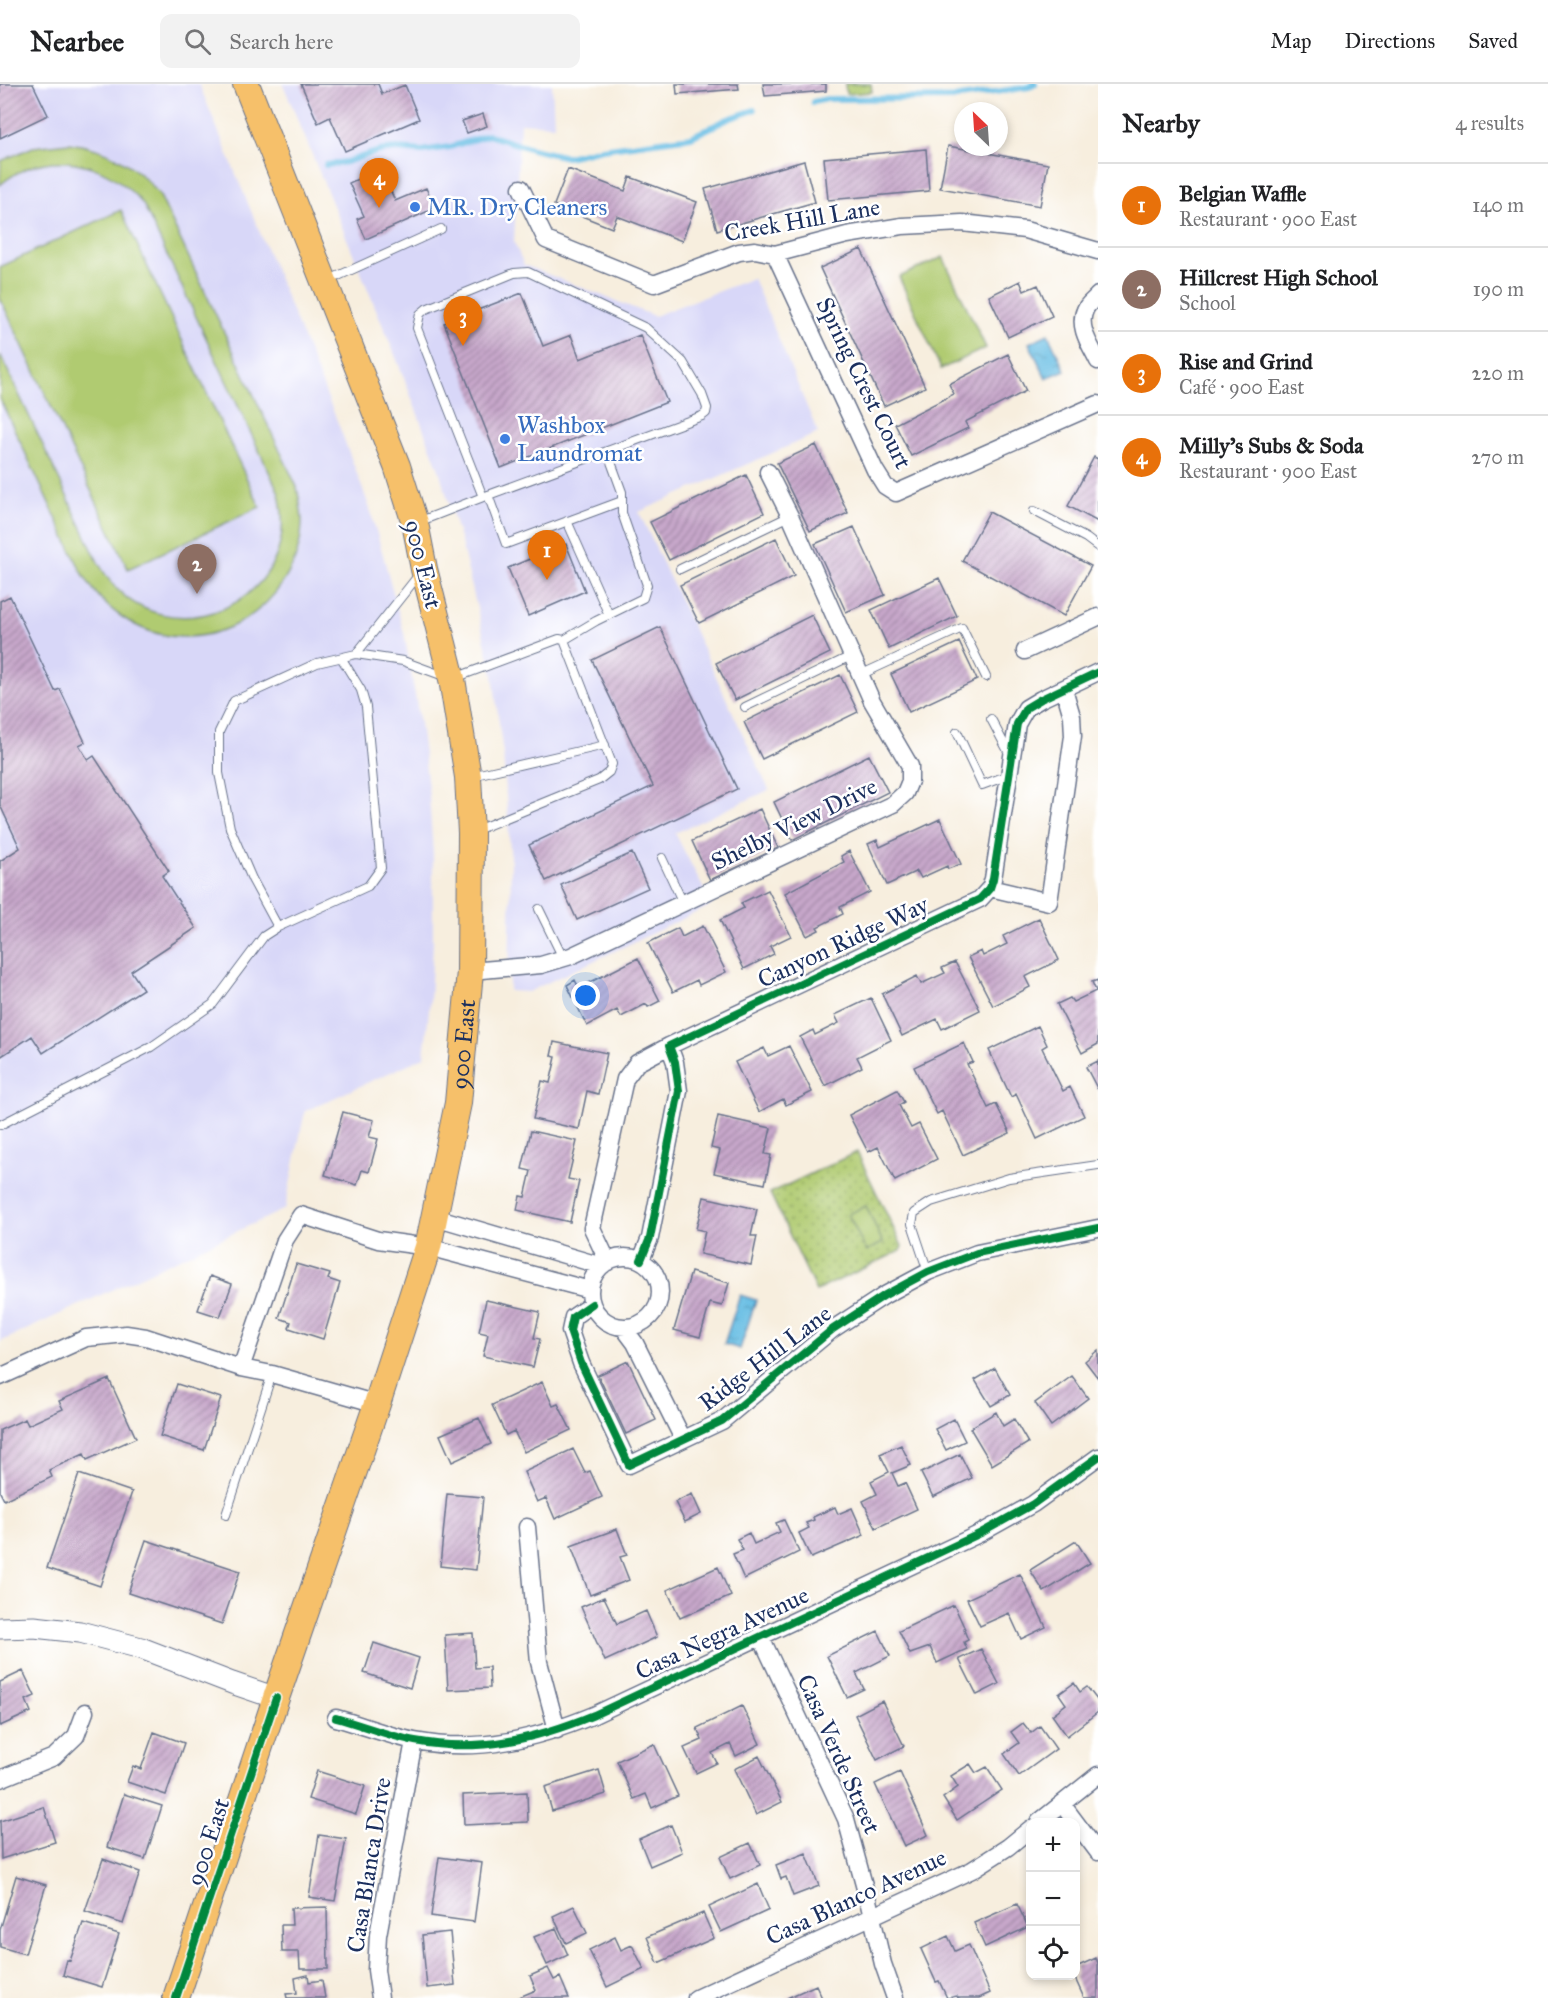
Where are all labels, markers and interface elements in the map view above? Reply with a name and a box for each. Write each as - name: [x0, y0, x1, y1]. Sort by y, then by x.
- search box: [160, 14, 580, 68]
- text: Nearbee: [30, 24, 124, 59]
- icon: search: [181, 25, 214, 58]
- text: Search here: [229, 28, 333, 55]
- text: Map: [1271, 28, 1312, 54]
- text: Directions: [1345, 28, 1435, 54]
- text: Saved: [1468, 28, 1518, 54]
- north arrow: [954, 102, 1008, 156]
- text: Nearby: [1122, 107, 1200, 139]
- text: 4 results: [1455, 111, 1524, 135]
- pin: 4: [360, 158, 398, 208]
- text: Belgian Waffle: [1179, 180, 1307, 207]
- place label: MR. Dry Cleaners: [427, 192, 607, 222]
- street label: Creek Hill Lane: [722, 192, 882, 248]
- text: 1: [1138, 193, 1145, 217]
- text: 140 m: [1472, 193, 1524, 217]
- marker: MR. Dry Cleaners: [408, 200, 422, 214]
- text: Restaurant · 900 East: [1179, 207, 1357, 231]
- text: Hillcrest High School: [1179, 264, 1378, 291]
- text: 2: [1137, 277, 1146, 301]
- text: 190 m: [1473, 277, 1524, 301]
- text: School: [1179, 291, 1236, 315]
- street label: Spring Crest Court: [809, 292, 919, 474]
- pin: 3: [444, 296, 482, 346]
- text: Rise and Grind: [1179, 348, 1313, 375]
- text: 3: [1138, 361, 1146, 385]
- text: 220 m: [1472, 361, 1524, 385]
- text: Café · 900 East: [1179, 375, 1304, 399]
- place label: Washbox Laundromat: [517, 410, 643, 468]
- marker: Washbox Laundromat: [498, 432, 512, 446]
- text: Milly's Subs & Soda: [1179, 432, 1364, 459]
- text: 4: [1136, 445, 1147, 469]
- text: 270 m: [1471, 445, 1524, 469]
- text: Restaurant · 900 East: [1179, 459, 1357, 483]
- street label: 900 East: [397, 516, 449, 612]
- pin: 1: [528, 530, 566, 580]
- pin: 2: [178, 544, 216, 594]
- street label: Shelby View Drive: [706, 771, 882, 877]
- street label: Canyon Ridge Way: [753, 889, 934, 995]
- your location: [571, 981, 600, 1010]
- street label: 900 East: [444, 998, 482, 1091]
- street label: Ridge Hill Lane: [693, 1298, 837, 1418]
- street label: Casa Negra Avenue: [630, 1580, 814, 1686]
- street label: Casa Verde Street: [790, 1670, 888, 1839]
- street label: Casa Blanca Drive: [340, 1775, 398, 1955]
- street label: 900 East: [180, 1794, 236, 1890]
- map controls: [1026, 1818, 1080, 1980]
- button: +: [1026, 1818, 1080, 1872]
- street label: Casa Blanco Avenue: [761, 1842, 951, 1952]
- button: −: [1026, 1872, 1080, 1926]
- button: locate: [1026, 1926, 1080, 1980]

